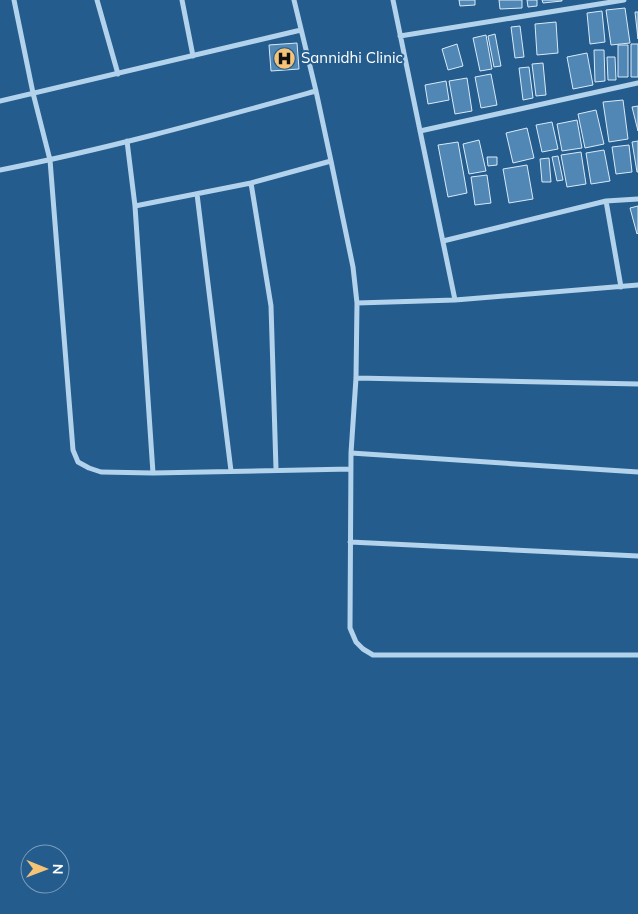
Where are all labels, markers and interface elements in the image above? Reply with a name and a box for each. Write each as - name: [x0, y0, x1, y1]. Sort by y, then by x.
- hospital icon: Sannidhi Clinic: [273, 46, 297, 70]
- place label: Sannidhi Clinic: [301, 48, 403, 67]
- north arrow: [20, 844, 70, 894]
- text: N: [49, 864, 67, 875]

